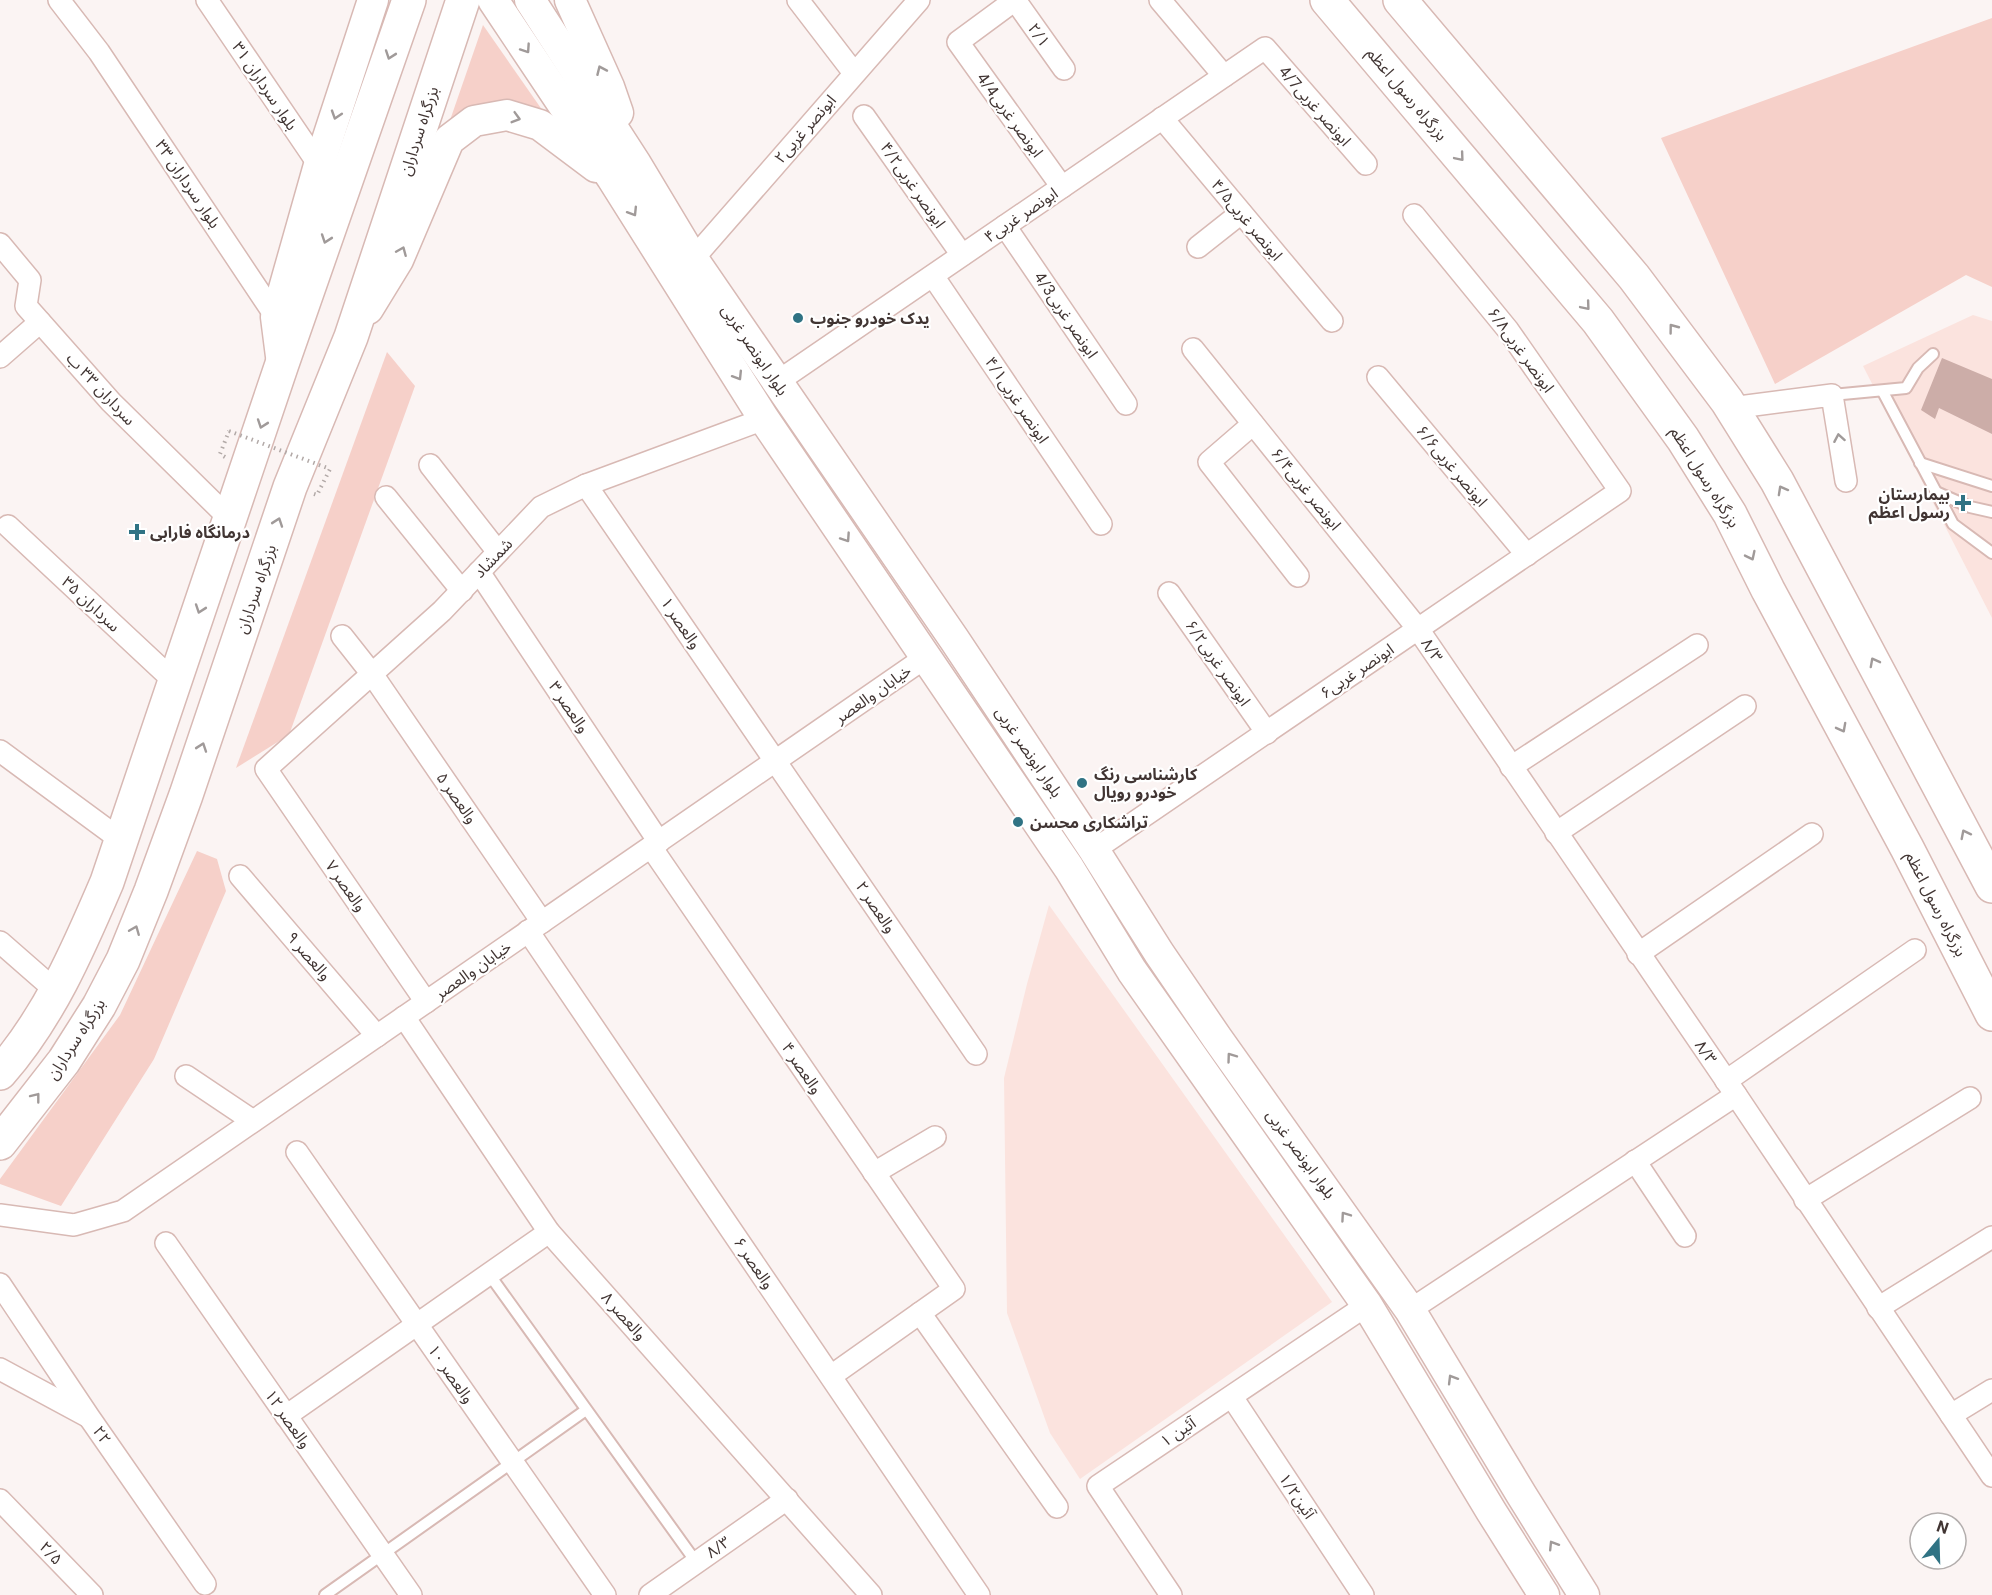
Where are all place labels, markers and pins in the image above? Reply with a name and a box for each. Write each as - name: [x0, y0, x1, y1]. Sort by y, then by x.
- place label: یدک خودرو جنوب: [810, 309, 930, 328]
- marker: یدک خودرو جنوب: [791, 311, 805, 325]
- place label: بیمارستان رسول اعظم: [1868, 485, 1950, 525]
- marker: بیمارستان رسول اعظم: [1954, 494, 1972, 512]
- marker: درمانگاه فارابی: [128, 523, 146, 541]
- place label: درمانگاه فارابی: [150, 523, 250, 542]
- place label: کارشناسی رنگ خودرو رویال: [1094, 765, 1198, 802]
- marker: کارشناسی رنگ خودرو رویال: [1075, 776, 1089, 790]
- place label: تراشکاری محسن: [1030, 813, 1148, 832]
- marker: تراشکاری محسن: [1011, 815, 1025, 829]

